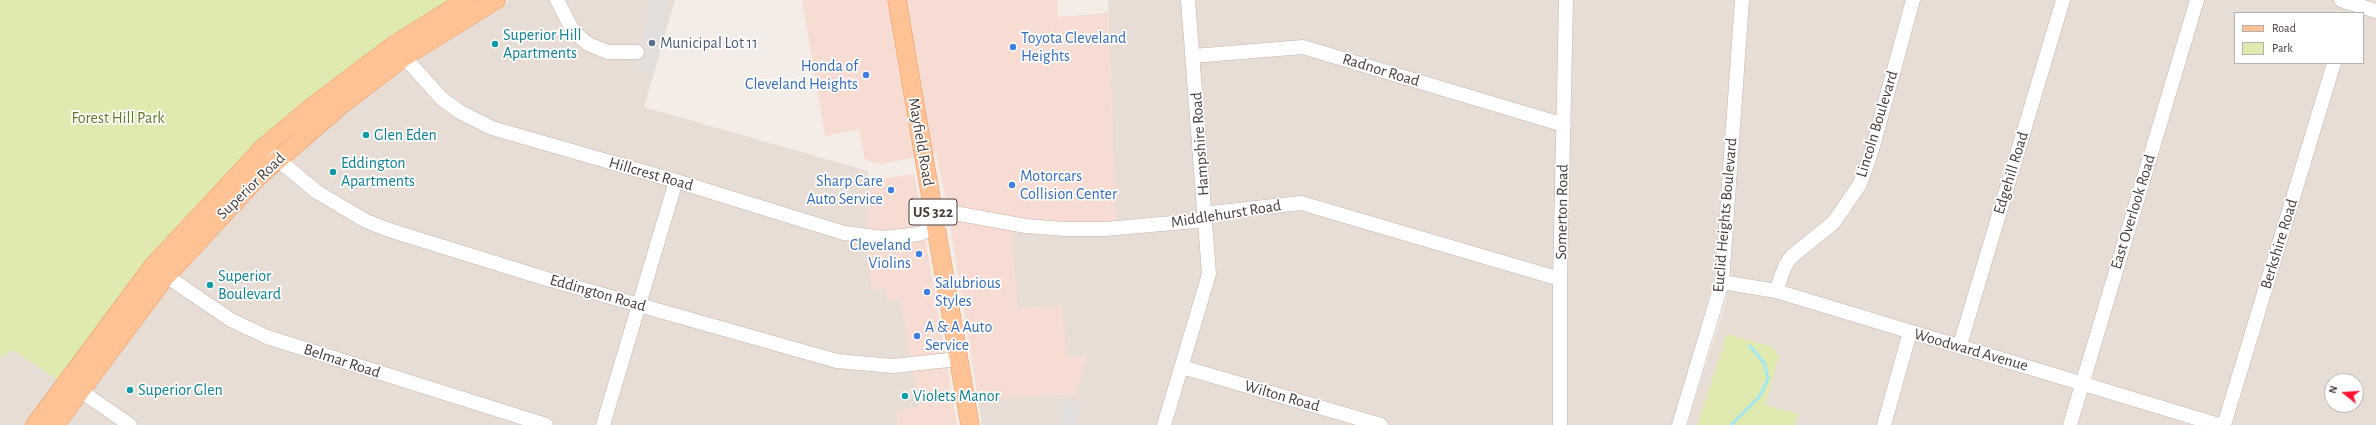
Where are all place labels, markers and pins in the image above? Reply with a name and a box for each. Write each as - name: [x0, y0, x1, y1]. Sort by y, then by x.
- place label: Superior Hill Apartments: [503, 25, 581, 63]
- place label: Toyota Cleveland Heights: [1021, 28, 1126, 66]
- place label: Municipal Lot 11: [660, 33, 758, 53]
- marker: Municipal Lot 11: [647, 38, 657, 48]
- marker: Superior Hill Apartments: [490, 39, 500, 49]
- marker: Toyota Cleveland Heights: [1008, 42, 1018, 52]
- place label: Honda of Cleveland Heights: [745, 56, 858, 94]
- marker: Honda of Cleveland Heights: [861, 70, 871, 80]
- place label: Glen Eden: [374, 125, 437, 145]
- marker: Glen Eden: [361, 130, 371, 140]
- place label: Eddington Apartments: [341, 153, 415, 191]
- place label: Motorcars Collision Center: [1020, 166, 1117, 204]
- marker: Eddington Apartments: [328, 167, 338, 177]
- place label: Sharp Care Auto Service: [806, 171, 883, 209]
- marker: Motorcars Collision Center: [1007, 180, 1017, 190]
- marker: Sharp Care Auto Service: [886, 185, 896, 195]
- place label: Cleveland Violins: [850, 235, 911, 273]
- marker: Cleveland Violins: [914, 249, 924, 259]
- place label: Superior Boulevard: [218, 266, 281, 304]
- place label: Salubrious Styles: [935, 273, 1001, 311]
- marker: Superior Boulevard: [205, 280, 215, 290]
- marker: Salubrious Styles: [922, 287, 932, 297]
- place label: A & A Auto Service: [925, 317, 992, 355]
- marker: A & A Auto Service: [912, 331, 922, 341]
- place label: Superior Glen: [138, 380, 223, 400]
- marker: Superior Glen: [125, 385, 135, 395]
- place label: Violets Manor: [913, 386, 1000, 406]
- marker: Violets Manor: [900, 391, 910, 401]

